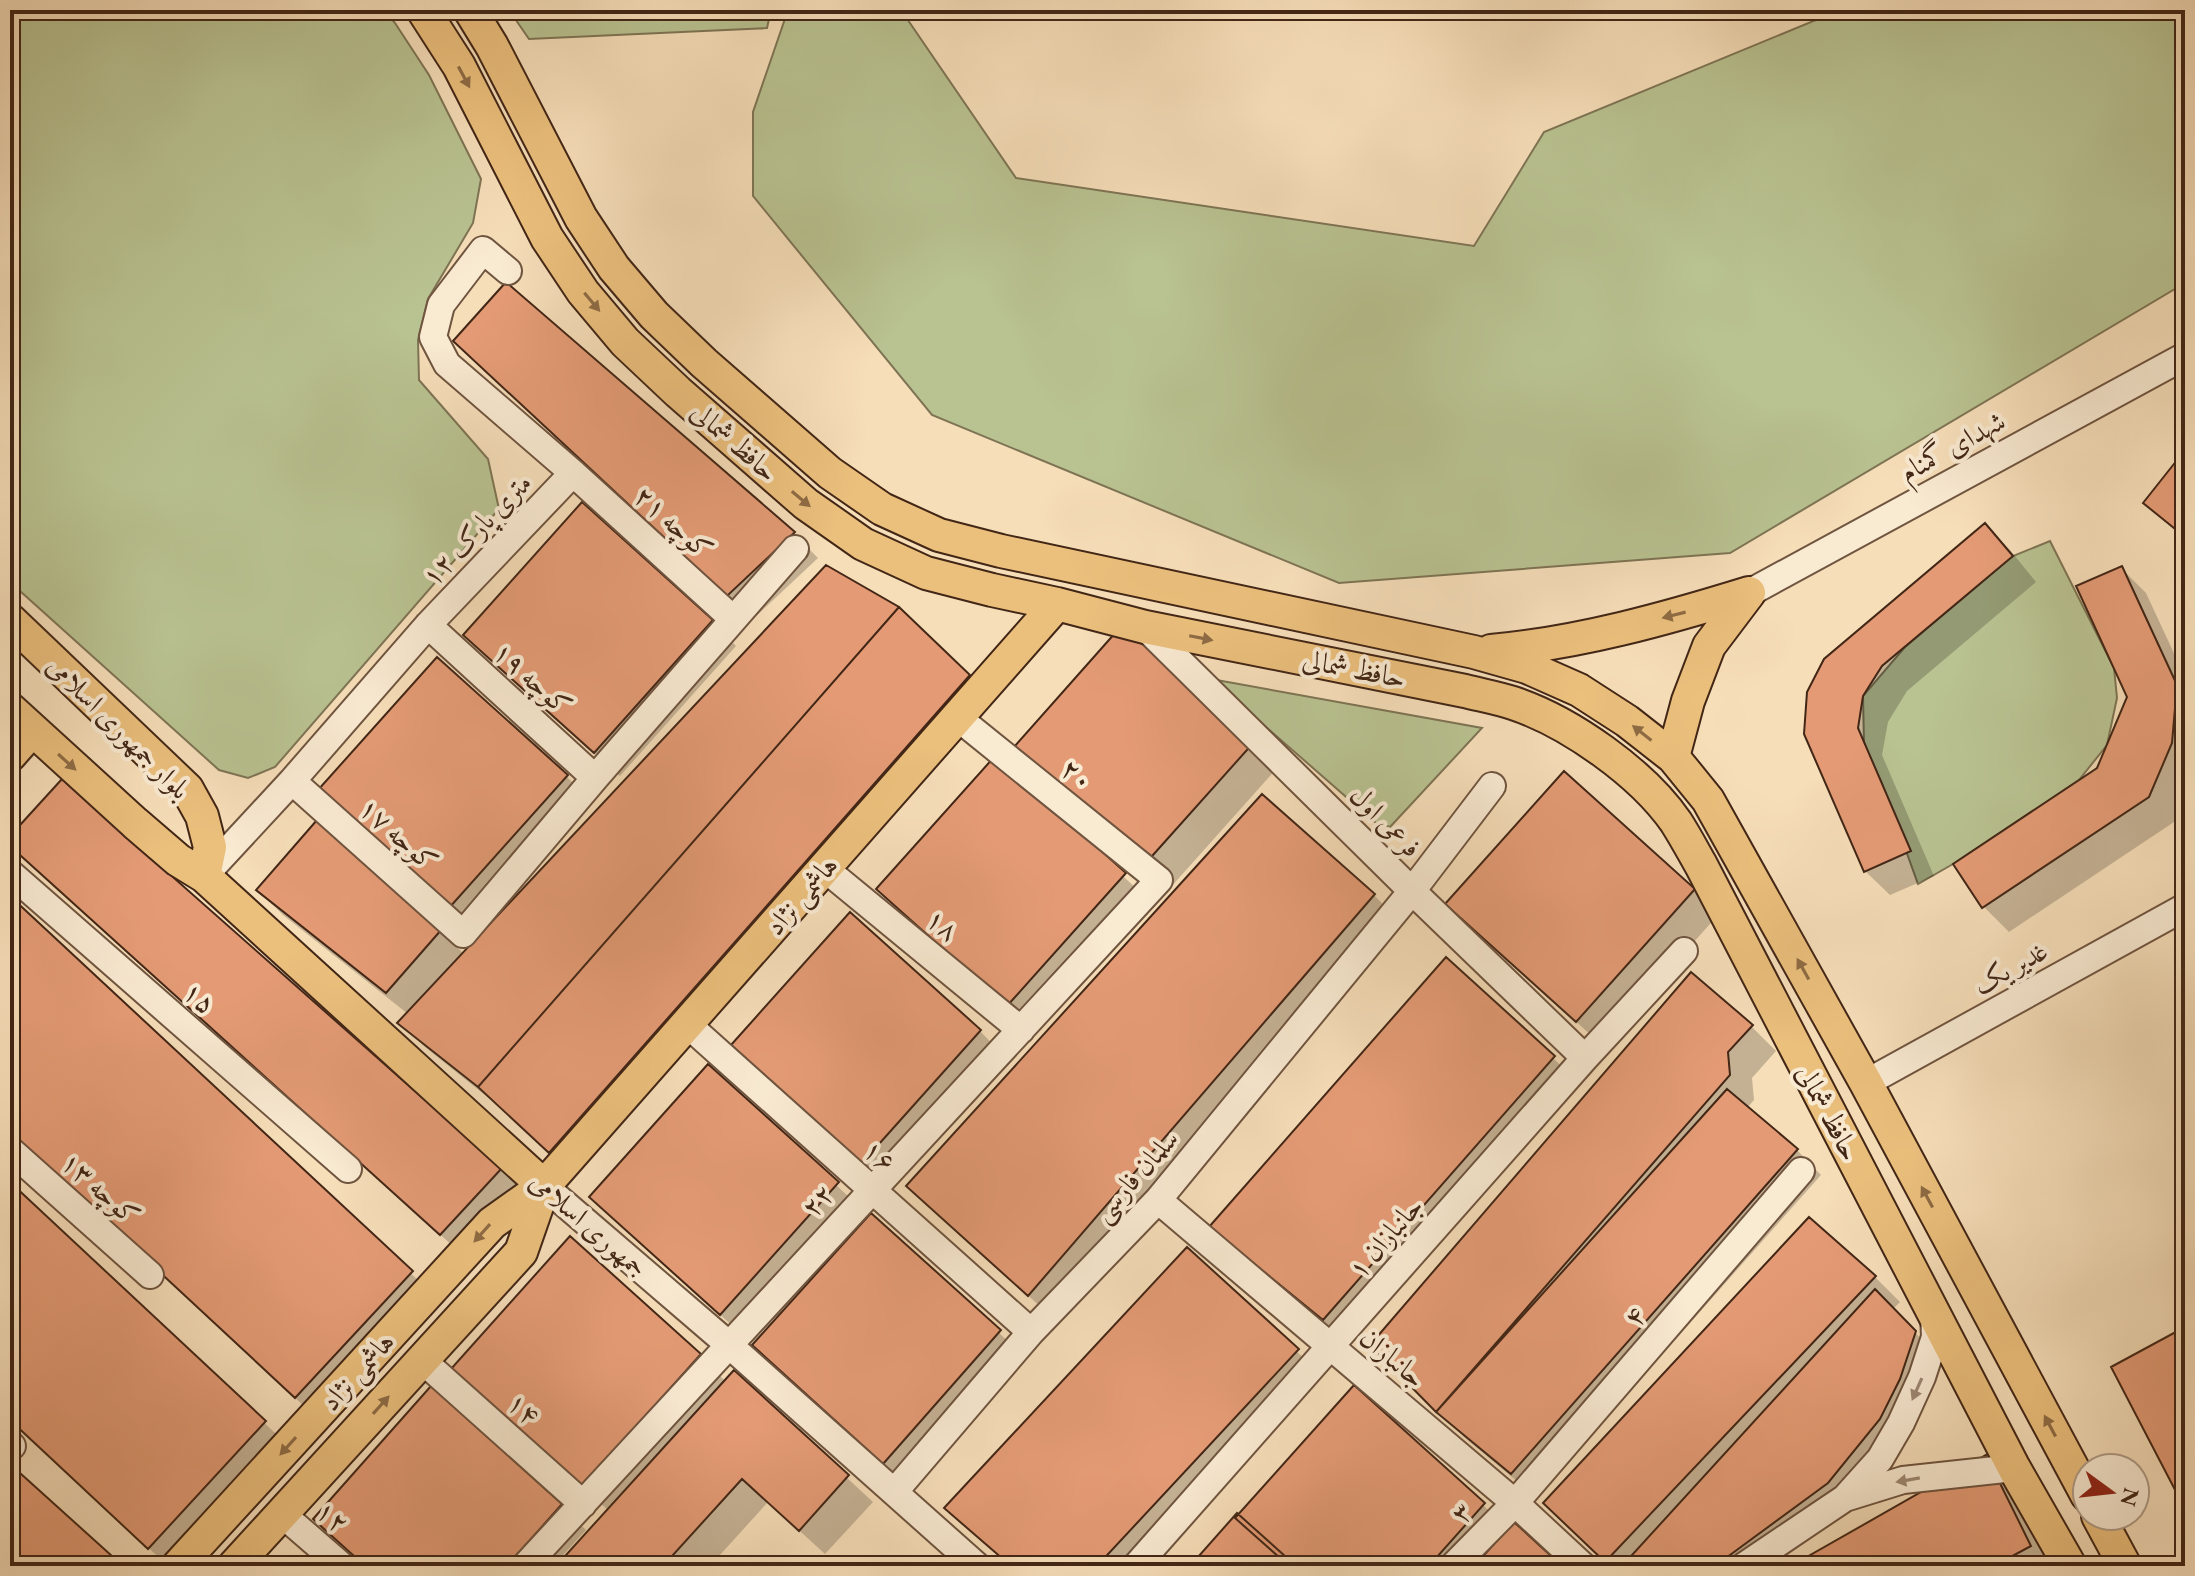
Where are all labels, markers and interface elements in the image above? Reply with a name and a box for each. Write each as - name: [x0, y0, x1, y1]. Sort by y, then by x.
- one-way arrow: [458, 65, 471, 88]
- one-way arrow: [583, 292, 600, 312]
- street label: حافظ شمالی: [684, 393, 786, 489]
- street label: شهدای گمنام: [1893, 402, 2015, 496]
- street label: ۱۲ متری پارک: [413, 465, 541, 595]
- street label: کوچه ۲۱: [626, 477, 721, 568]
- one-way arrow: [791, 490, 811, 507]
- one-way arrow: [1662, 610, 1687, 622]
- one-way arrow: [1189, 632, 1214, 645]
- street label: کوچه ۱۹: [485, 633, 580, 724]
- street label: حافظ شمالی: [1299, 640, 1409, 696]
- street label: بلوار جمهوری اسلامی: [39, 647, 199, 807]
- one-way arrow: [1632, 725, 1652, 742]
- street label: ۲۰: [1054, 750, 1102, 798]
- one-way arrow: [58, 753, 77, 771]
- street label: فرعی اول: [1342, 777, 1430, 865]
- street label: کوچه ۱۷: [351, 789, 446, 880]
- street label: هاشمی نژاد: [756, 848, 847, 944]
- street label: ۱۸: [919, 900, 967, 948]
- street label: غدیر یک: [1966, 932, 2054, 1002]
- one-way arrow: [1796, 958, 1810, 980]
- street label: ۱۵: [176, 973, 224, 1021]
- street label: حافظ شمالی: [1789, 1057, 1869, 1167]
- street label: سلمان فارسی: [1084, 1121, 1188, 1230]
- street label: ۱۶: [856, 1131, 904, 1179]
- street label: کوچه ۱۳: [53, 1143, 148, 1234]
- street label: جمهوری اسلامی: [523, 1163, 655, 1285]
- street label: ۲۲: [793, 1176, 841, 1224]
- one-way arrow: [1921, 1186, 1935, 1208]
- street label: جانبازان ۱: [1339, 1188, 1431, 1286]
- one-way arrow: [474, 1224, 492, 1243]
- street label: ۴: [1615, 1298, 1653, 1334]
- street label: جانبازان: [1353, 1319, 1433, 1395]
- street label: هاشمی نژاد: [312, 1324, 403, 1420]
- one-way arrow: [1910, 1377, 1923, 1401]
- street label: ۱۴: [500, 1384, 548, 1432]
- one-way arrow: [372, 1395, 389, 1415]
- one-way arrow: [2044, 1415, 2057, 1438]
- one-way arrow: [280, 1436, 298, 1455]
- north arrow: [2071, 1452, 2151, 1532]
- one-way arrow: [1896, 1475, 1921, 1487]
- text: N: [2113, 1485, 2146, 1510]
- street label: ۱۲: [309, 1492, 357, 1540]
- street label: ۳: [1442, 1494, 1480, 1530]

